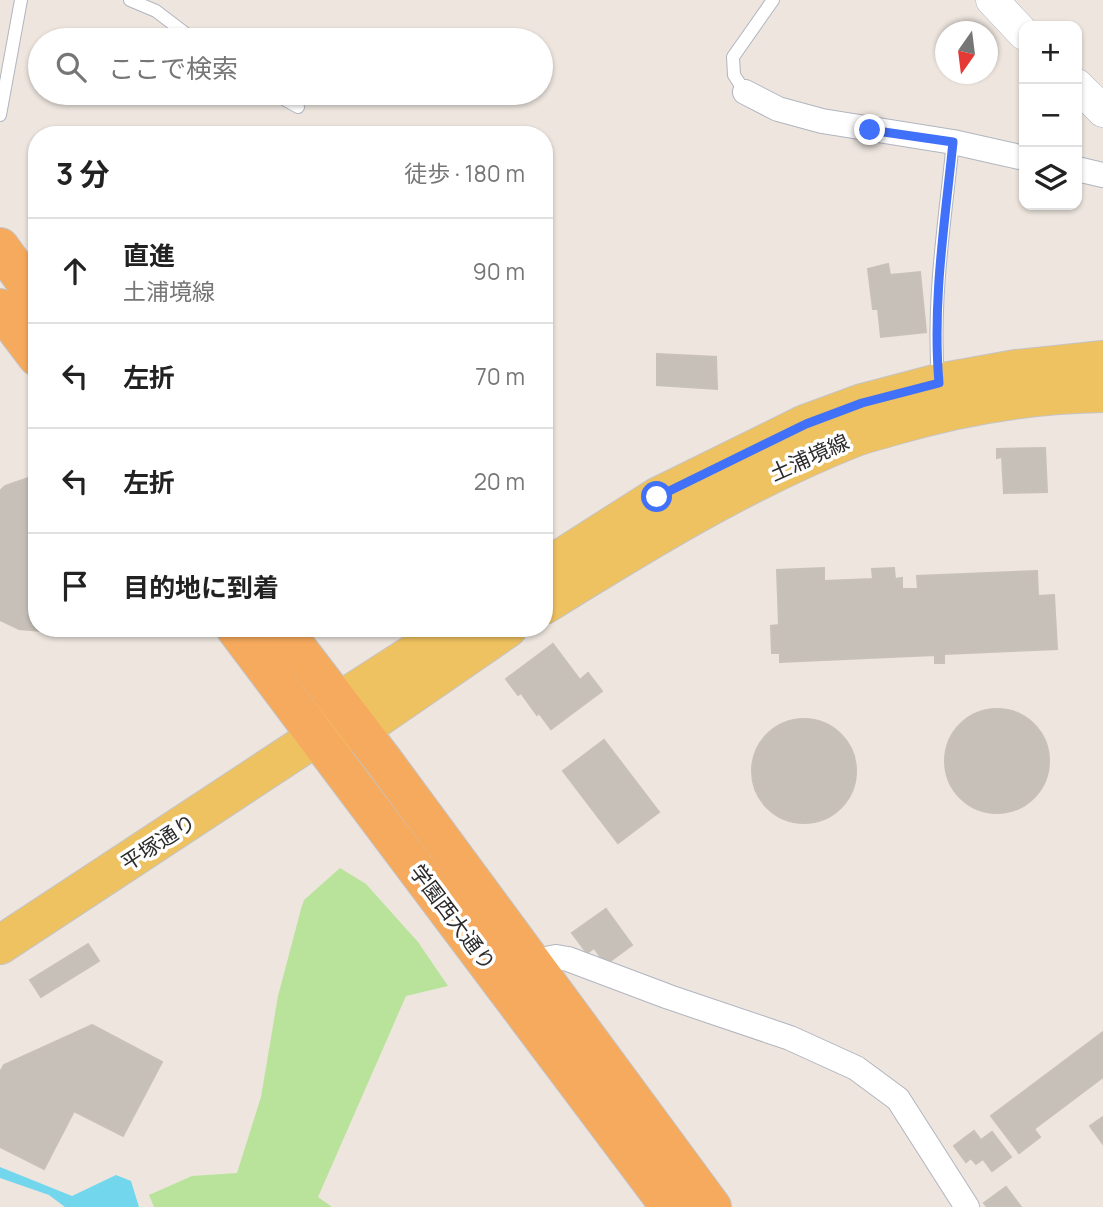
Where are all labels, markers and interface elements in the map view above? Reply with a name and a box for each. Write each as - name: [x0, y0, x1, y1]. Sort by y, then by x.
- north arrow: [935, 21, 998, 84]
- map controls: [1019, 21, 1082, 210]
- button: +: [1019, 21, 1082, 84]
- search box: [28, 28, 553, 105]
- icon: search: [52, 48, 90, 86]
- text: ここで検索: [108, 50, 238, 86]
- button: −: [1019, 84, 1082, 147]
- route end: [854, 114, 885, 145]
- button: layers: [1019, 147, 1082, 210]
- text: 3 分: [56, 153, 109, 194]
- text: 徒歩 · 180 m: [404, 157, 525, 189]
- text: 直進: [123, 237, 175, 273]
- icon: ahead: [56, 252, 94, 290]
- text: 90 m: [473, 255, 525, 287]
- text: 土浦境線: [123, 275, 215, 307]
- icon: left: [56, 357, 94, 395]
- text: 左折: [123, 359, 175, 395]
- text: 70 m: [475, 360, 525, 392]
- street label: 土浦境線: [765, 427, 853, 487]
- icon: left: [56, 462, 94, 500]
- text: 左折: [123, 464, 175, 500]
- text: 20 m: [474, 465, 525, 497]
- route start: [641, 481, 672, 512]
- icon: arrive: [56, 567, 94, 605]
- text: 目的地に到着: [123, 569, 279, 605]
- street label: 平塚通り: [115, 807, 201, 877]
- street label: 学園西大通り: [404, 858, 502, 976]

